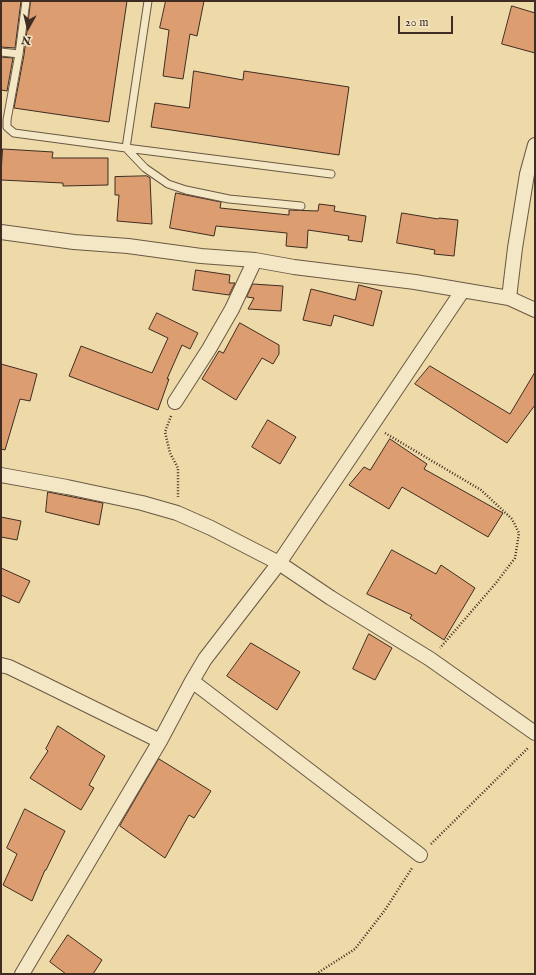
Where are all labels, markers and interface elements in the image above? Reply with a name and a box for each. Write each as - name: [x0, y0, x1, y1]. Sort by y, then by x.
- north arrow: [8, 8, 48, 48]
- scale bar: [400, 8, 455, 34]
- text: 20 m: [405, 15, 428, 30]
- text: N: [21, 32, 32, 47]

